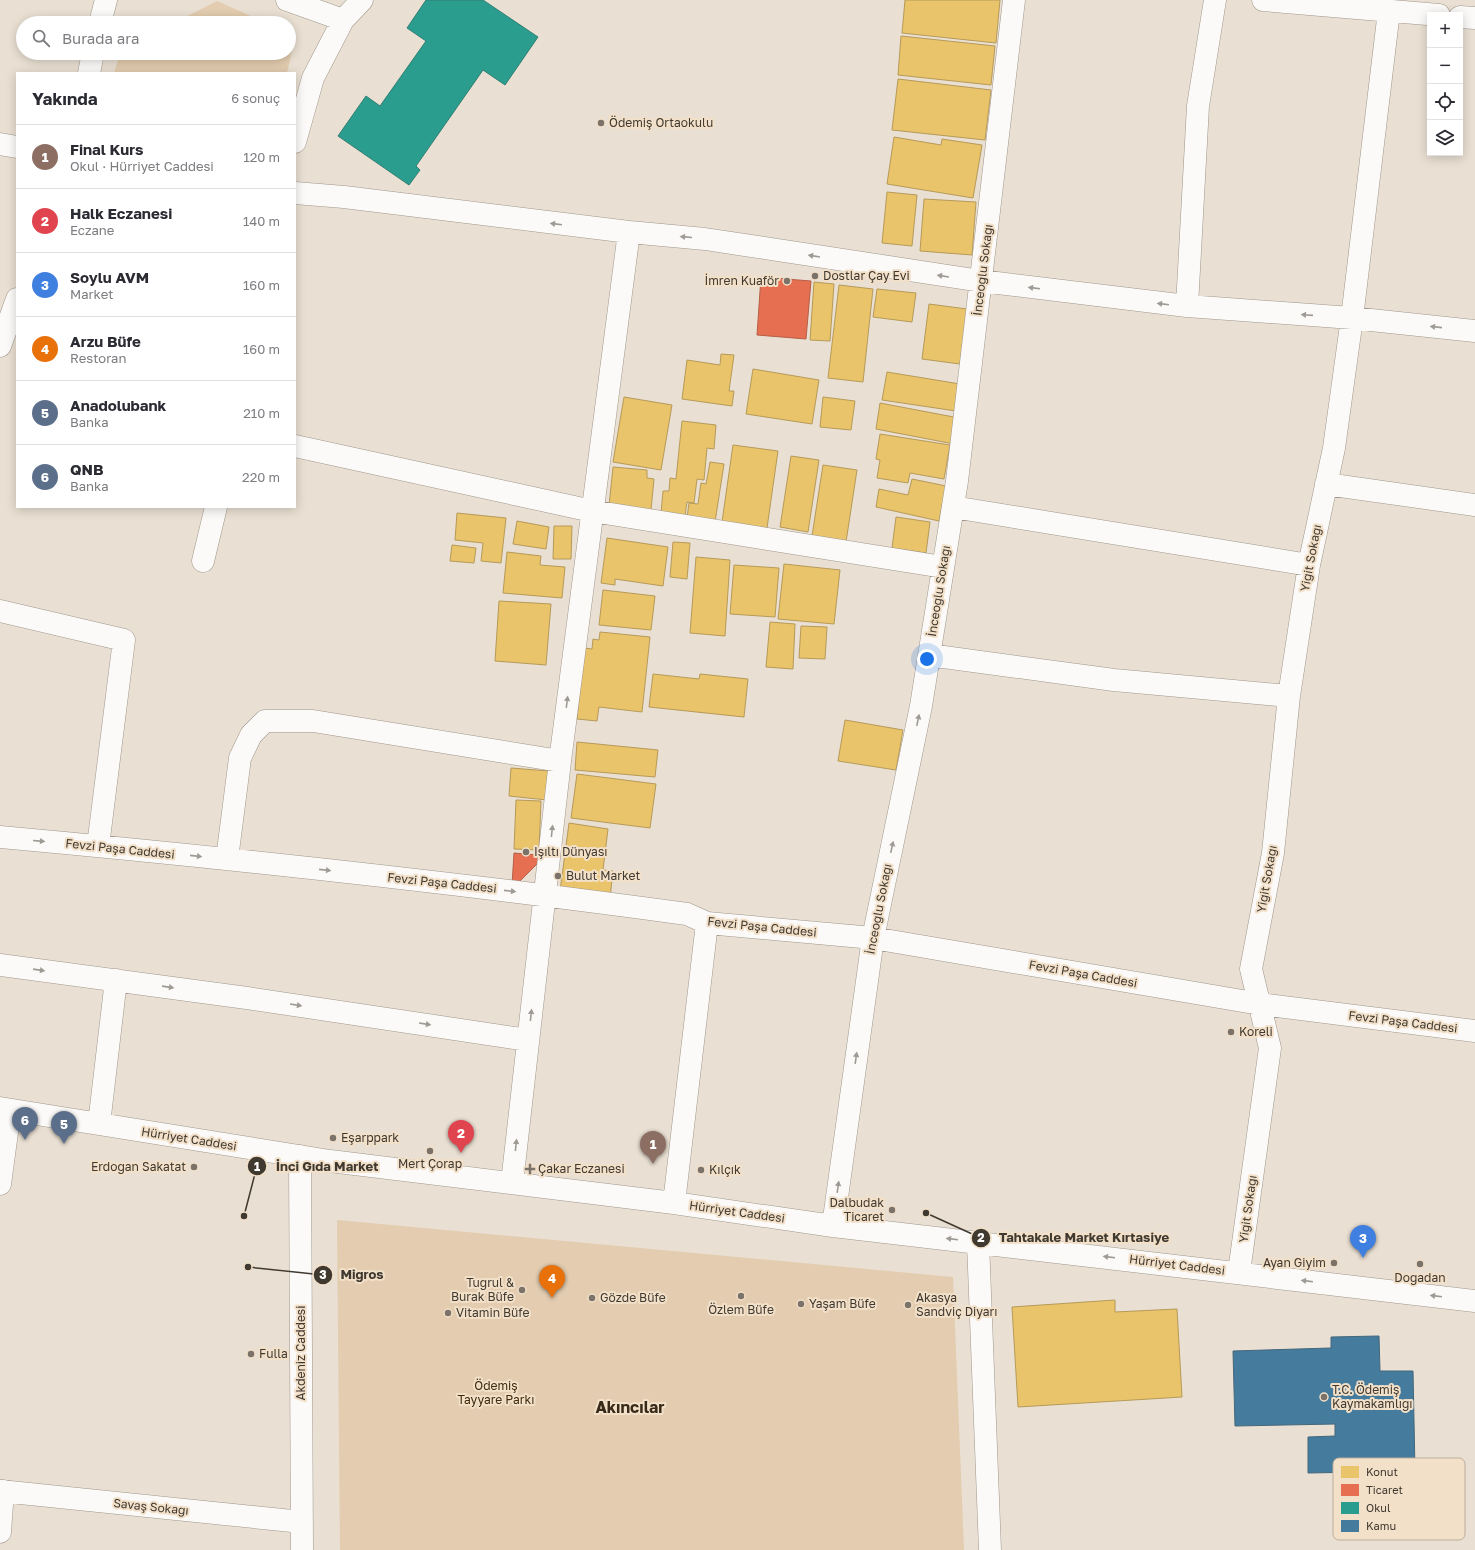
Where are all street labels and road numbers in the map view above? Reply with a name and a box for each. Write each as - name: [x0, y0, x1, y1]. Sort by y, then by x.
- street label: İnceoğlu Sokağı: [969, 223, 996, 317]
- street label: Yiğit Sokağı: [1297, 523, 1324, 593]
- street label: İnceoğlu Sokağı: [924, 544, 953, 638]
- street label: Fevzi Paşa Caddesi: [65, 835, 175, 862]
- street label: Yiğit Sokağı: [1253, 844, 1280, 914]
- street label: İnceoğlu Sokağı: [862, 862, 895, 956]
- street label: Fevzi Paşa Caddesi: [387, 869, 497, 896]
- street label: Fevzi Paşa Caddesi: [707, 913, 817, 940]
- street label: Fevzi Paşa Caddesi: [1028, 957, 1138, 990]
- street label: Fevzi Paşa Caddesi: [1348, 1007, 1458, 1036]
- street label: Hürriyet Caddesi: [140, 1124, 238, 1153]
- street label: Yiğit Sokağı: [1235, 1174, 1260, 1244]
- street label: Hürriyet Caddesi: [688, 1197, 786, 1226]
- street label: Hürriyet Caddesi: [1128, 1251, 1226, 1278]
- street label: Akdeniz Caddesi: [293, 1306, 308, 1400]
- street label: Savaş Sokağı: [113, 1495, 189, 1518]

